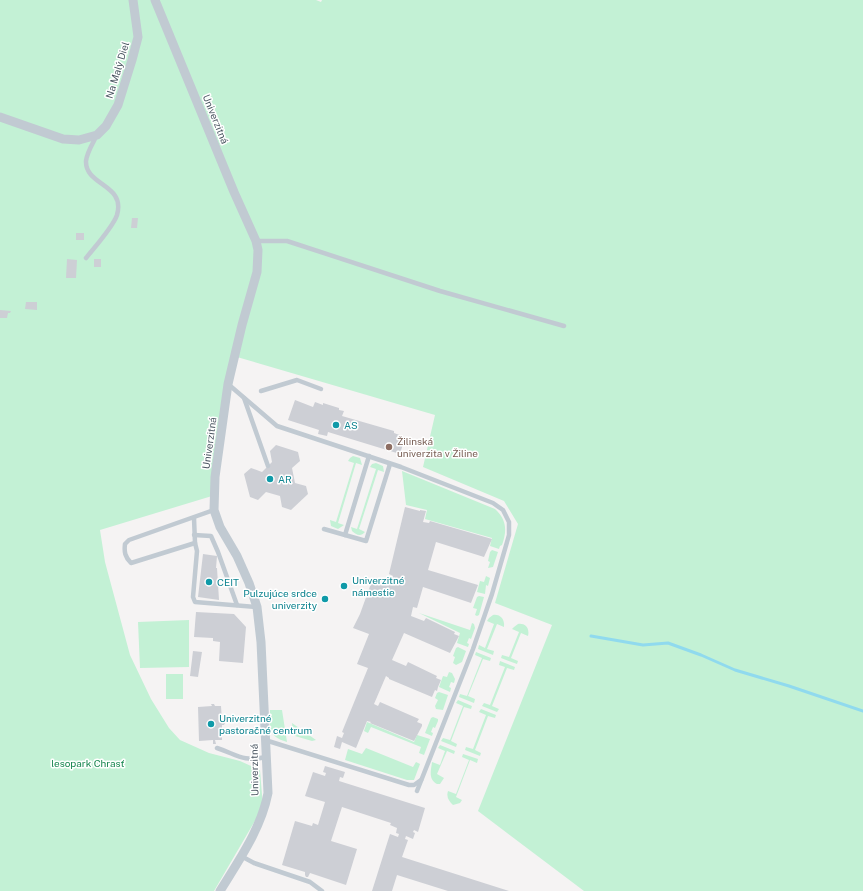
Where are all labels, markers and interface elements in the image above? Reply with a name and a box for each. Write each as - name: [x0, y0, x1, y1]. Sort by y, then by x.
- street label: Na Malý Diel: [103, 40, 131, 100]
- street label: Univerzitná: [201, 93, 231, 145]
- street label: Univerzitná: [199, 416, 219, 470]
- place label: AS: [344, 419, 358, 431]
- marker: AS: [331, 420, 341, 430]
- place label: Žilinská univerzita v Žiline: [397, 435, 478, 459]
- marker: Žilinská univerzita v Žiline: [384, 442, 394, 452]
- place label: AR: [278, 473, 292, 485]
- marker: AR: [265, 474, 275, 484]
- place label: Univerzitné námestie: [352, 574, 405, 598]
- place label: CEIT: [217, 576, 239, 588]
- marker: CEIT: [204, 577, 214, 587]
- marker: Univerzitné námestie: [339, 581, 349, 591]
- place label: Pulzujúce srdce univerzity: [243, 587, 318, 611]
- marker: Pulzujúce srdce univerzity: [320, 594, 330, 604]
- place label: Univerzitné pastoračné centrum: [219, 712, 312, 736]
- marker: Univerzitné pastoračné centrum: [206, 719, 216, 729]
- street label: Univerzitná: [248, 744, 260, 796]
- park label: lesopark Chrasť: [51, 757, 125, 769]

